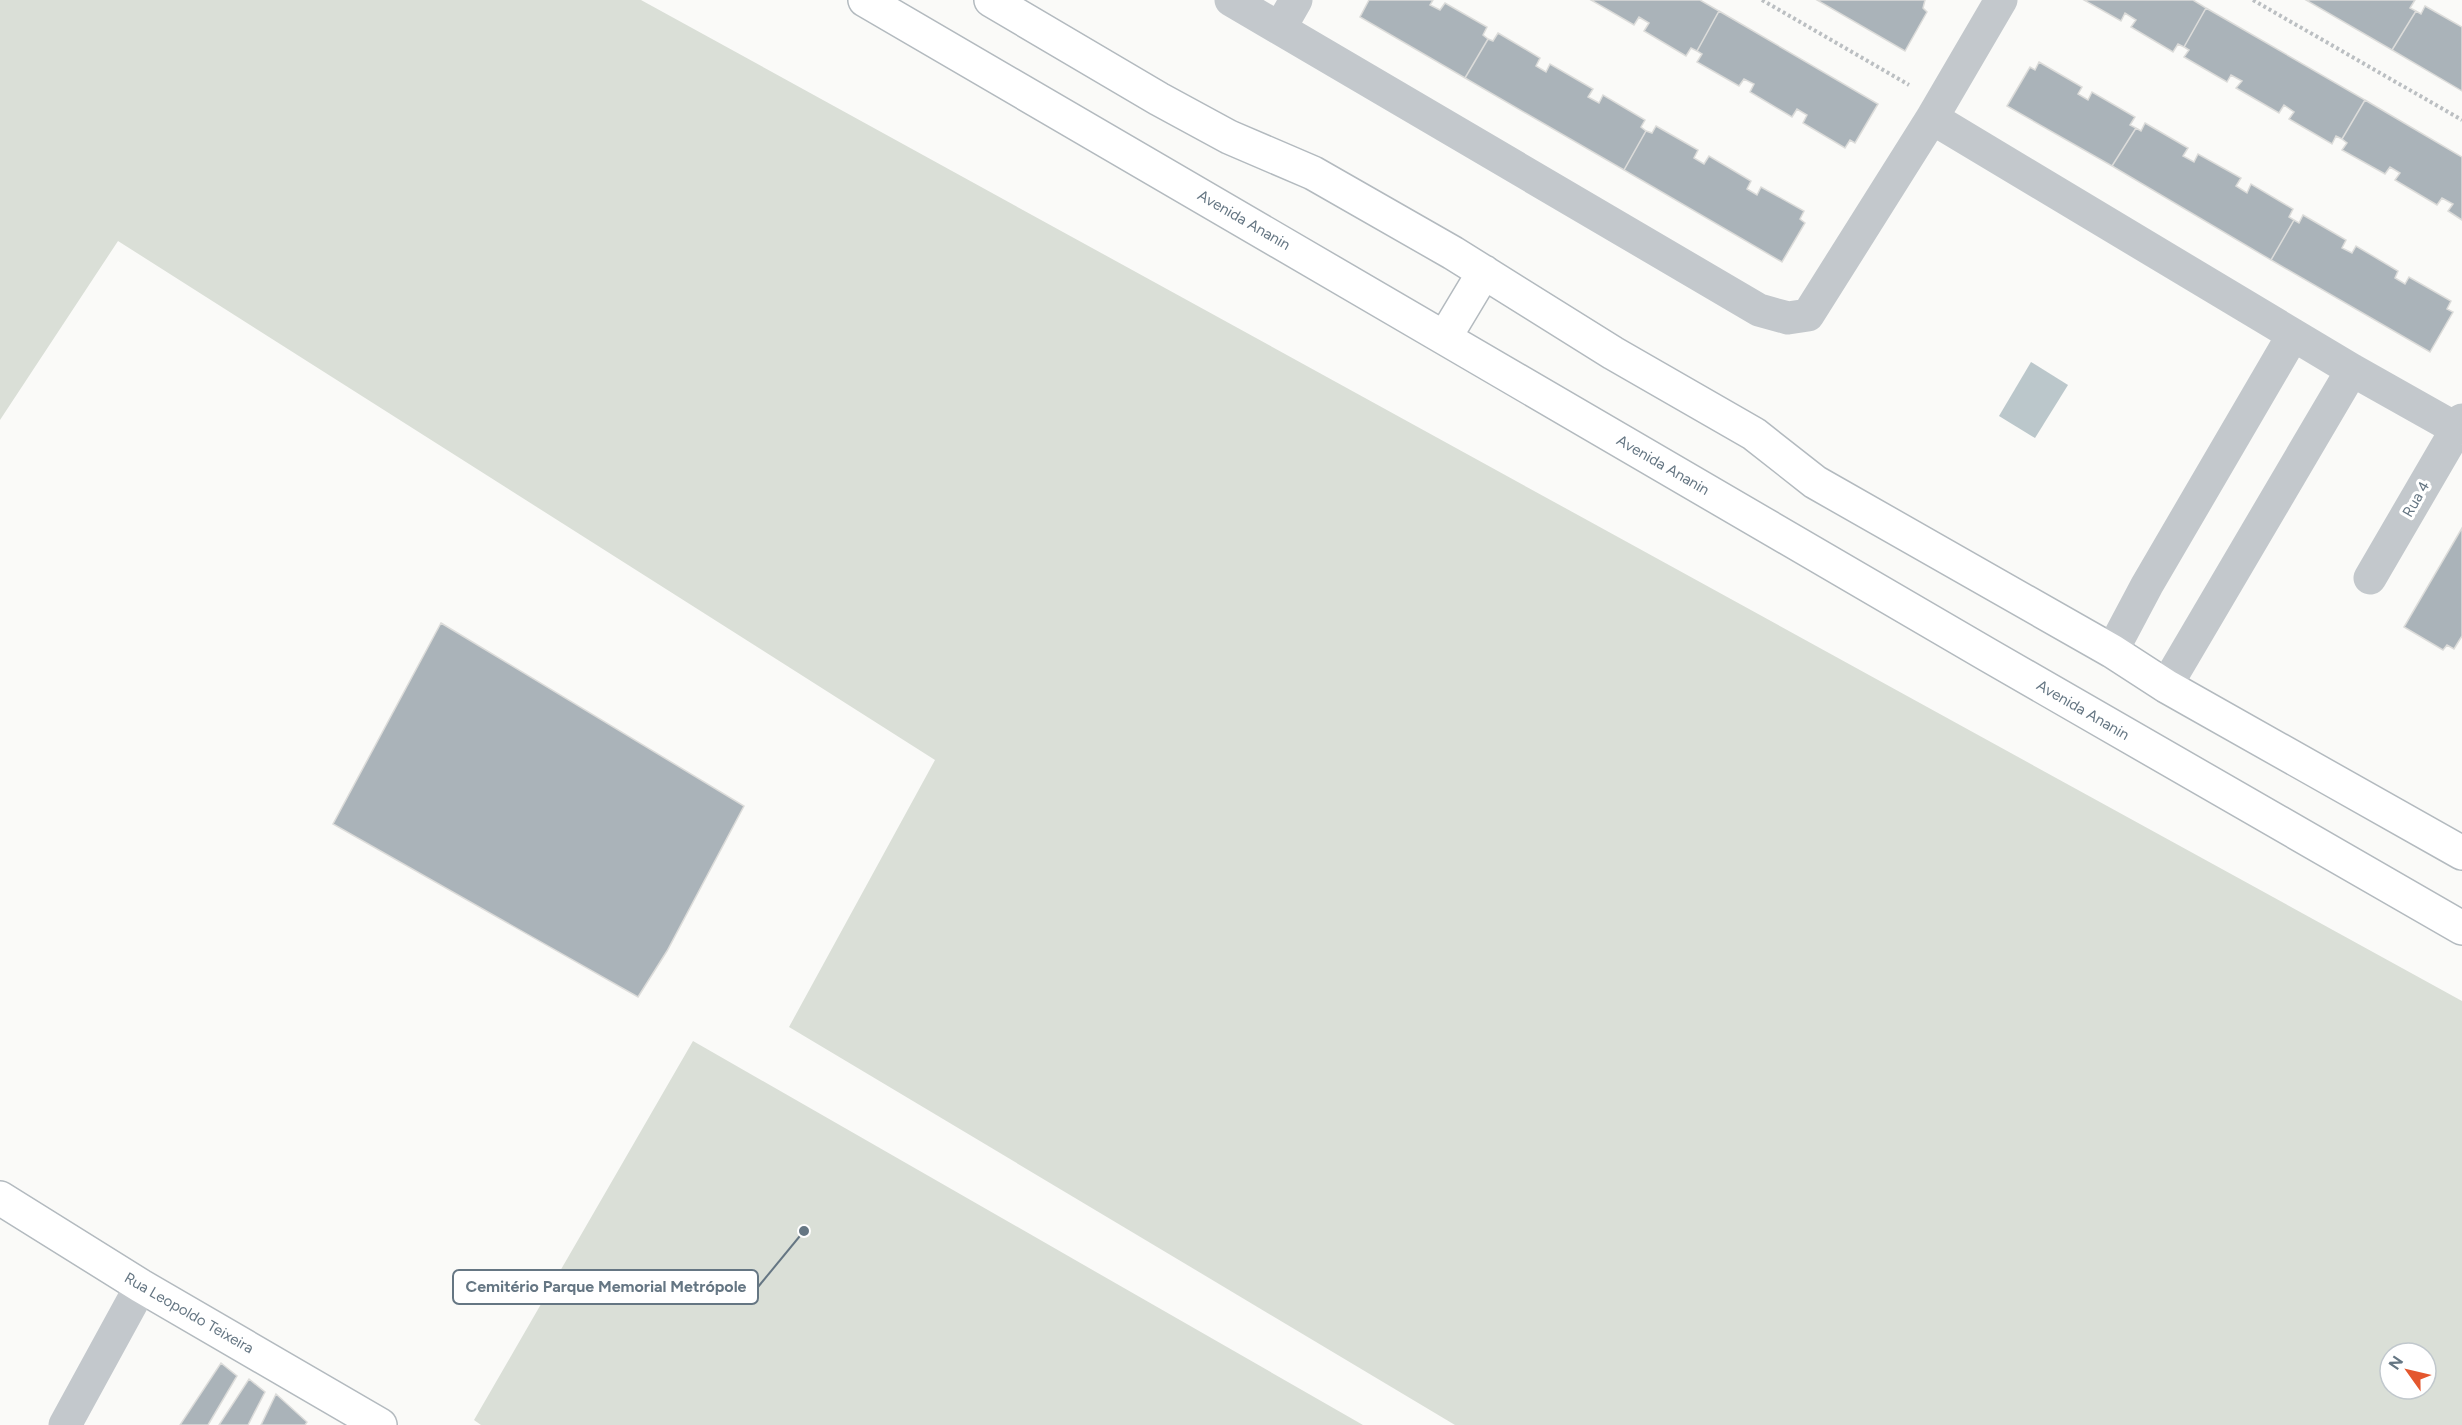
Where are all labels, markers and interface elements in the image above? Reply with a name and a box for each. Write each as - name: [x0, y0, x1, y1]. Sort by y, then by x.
- street label: Avenida Ananin: [1194, 186, 1294, 254]
- street label: Avenida Ananin: [1613, 431, 1713, 499]
- street label: Rua 4: [2399, 478, 2433, 520]
- street label: Avenida Ananin: [2033, 676, 2133, 744]
- street label: Rua Leopoldo Teixeira: [121, 1269, 257, 1357]
- callout: Cemitério Parque Memorial Metrópole: [453, 1270, 758, 1304]
- text: Cemitério Parque Memorial Metrópole: [466, 1277, 747, 1296]
- north arrow: [2378, 1341, 2438, 1401]
- text: N: [2385, 1352, 2407, 1373]

